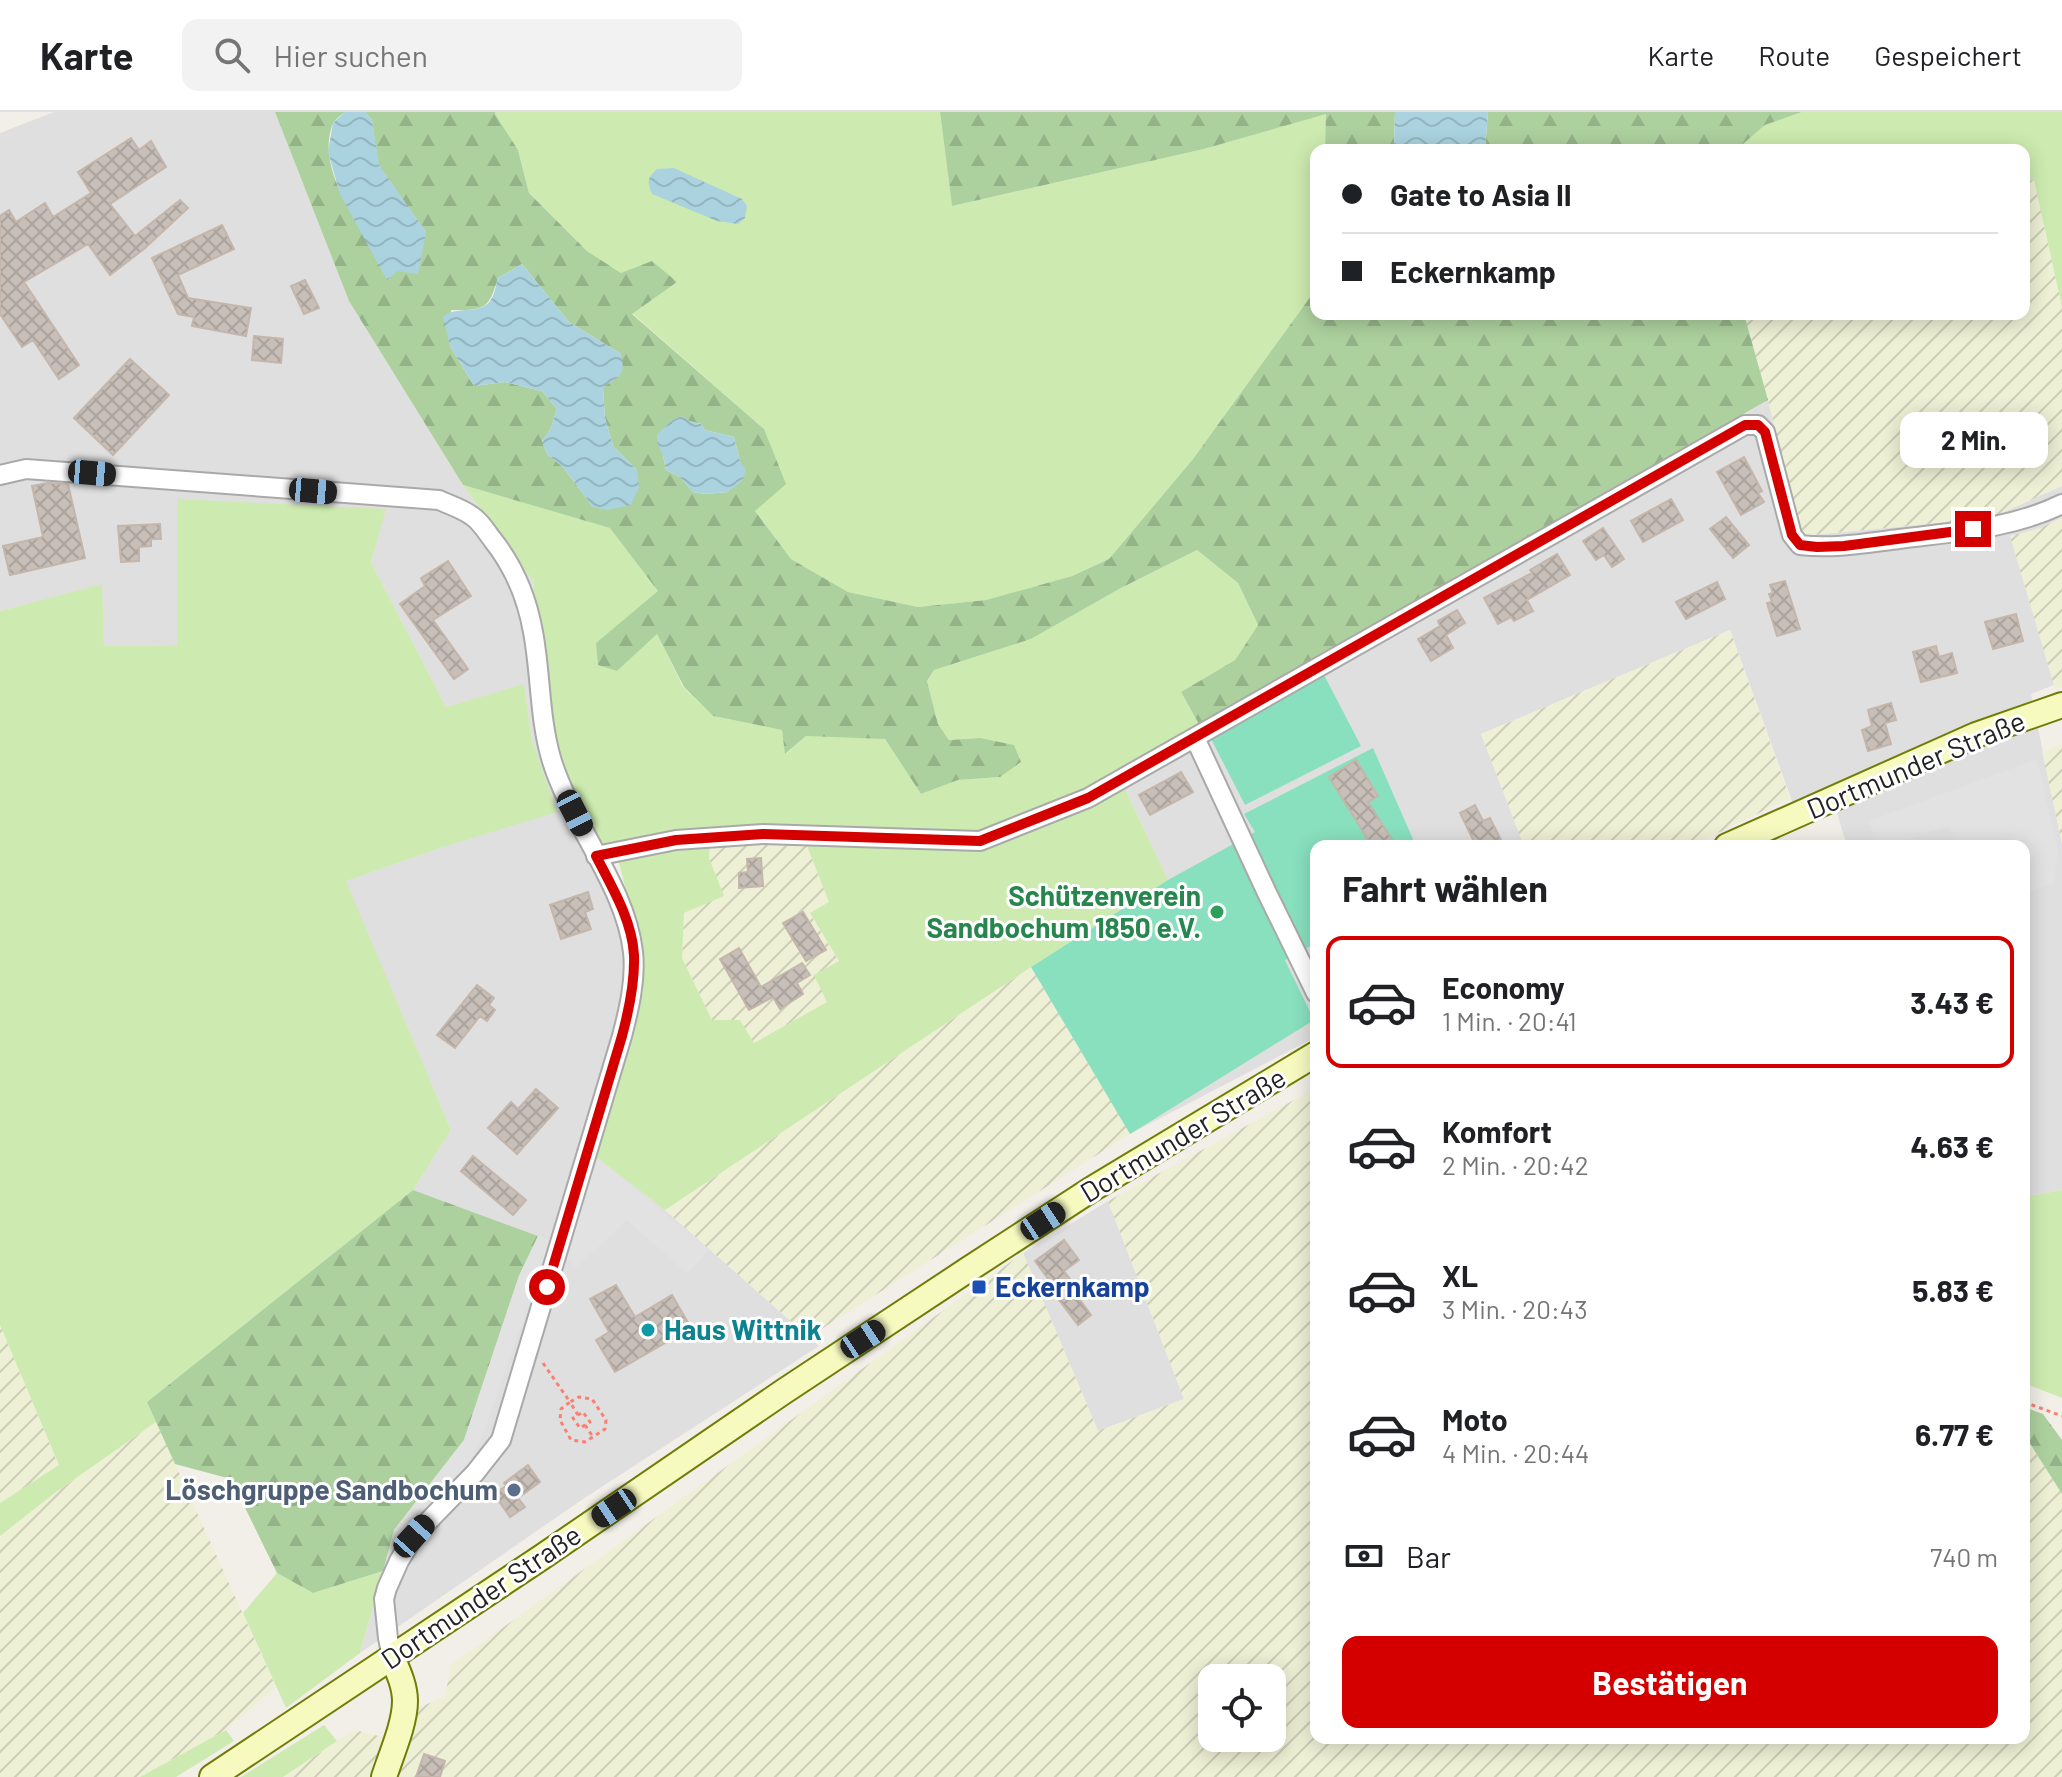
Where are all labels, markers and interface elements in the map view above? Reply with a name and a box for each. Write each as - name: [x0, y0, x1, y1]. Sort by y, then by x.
- search box: [182, 19, 742, 91]
- text: Karte: [40, 32, 134, 78]
- icon: search: [210, 33, 254, 77]
- text: Hier suchen: [274, 37, 428, 73]
- text: Karte: [1648, 38, 1714, 72]
- text: Route: [1758, 38, 1830, 72]
- text: Gespeichert: [1874, 38, 2022, 72]
- text: Gate to Asia II: [1390, 176, 1572, 212]
- text: Eckernkamp: [1390, 253, 1556, 289]
- callout: 2 Min.: [1899, 413, 2047, 469]
- text: 2 Min.: [1941, 424, 2007, 455]
- car: [67, 459, 117, 487]
- car: [288, 477, 338, 505]
- route end: [1955, 511, 1991, 547]
- street label: Dortmunder Straße: [1801, 703, 2030, 825]
- car: [553, 786, 597, 840]
- text: Fahrt wählen: [1342, 866, 1548, 909]
- place label: Schützenverein Sandbochum 1850 e.V.: [926, 878, 1201, 944]
- marker: Schützenverein Sandbochum 1850 e.V.: [1208, 903, 1226, 921]
- icon: car: [1346, 966, 1418, 1038]
- text: Economy: [1442, 969, 1565, 1005]
- text: 3.43 €: [1910, 984, 1994, 1020]
- text: 1 Min. · 20:41: [1442, 1005, 1577, 1036]
- street label: Dortmunder Straße: [1073, 1059, 1291, 1209]
- icon: car: [1346, 1110, 1418, 1182]
- text: Komfort: [1442, 1113, 1552, 1149]
- text: 4.63 €: [1910, 1128, 1994, 1164]
- text: 2 Min. · 20:42: [1442, 1149, 1589, 1180]
- car: [1016, 1198, 1070, 1244]
- icon: car: [1346, 1254, 1418, 1326]
- text: XL: [1442, 1257, 1478, 1293]
- route start: [529, 1269, 565, 1305]
- place label: Eckernkamp: [995, 1269, 1150, 1303]
- text: 5.83 €: [1912, 1272, 1994, 1308]
- marker: Eckernkamp: [970, 1278, 988, 1296]
- text: 3 Min. · 20:43: [1442, 1293, 1588, 1324]
- place label: Haus Wittnik: [664, 1312, 822, 1346]
- car: [836, 1316, 890, 1362]
- marker: Haus Wittnik: [639, 1321, 657, 1339]
- icon: car: [1346, 1398, 1418, 1470]
- text: Moto: [1442, 1401, 1508, 1437]
- text: 6.77 €: [1915, 1416, 1994, 1452]
- text: 4 Min. · 20:44: [1442, 1437, 1589, 1468]
- place label: Löschgruppe Sandbochum: [165, 1472, 498, 1506]
- marker: Löschgruppe Sandbochum: [505, 1481, 523, 1499]
- car: [587, 1485, 641, 1531]
- car: [389, 1510, 439, 1562]
- street label: Dortmunder Straße: [374, 1517, 587, 1676]
- icon: cash: [1342, 1534, 1386, 1578]
- text: Bar: [1406, 1538, 1451, 1574]
- text: 740 m: [1930, 1541, 1998, 1572]
- button: Bestätigen: [1342, 1636, 1998, 1728]
- map controls: [1198, 1664, 1286, 1752]
- button: locate: [1198, 1664, 1286, 1752]

